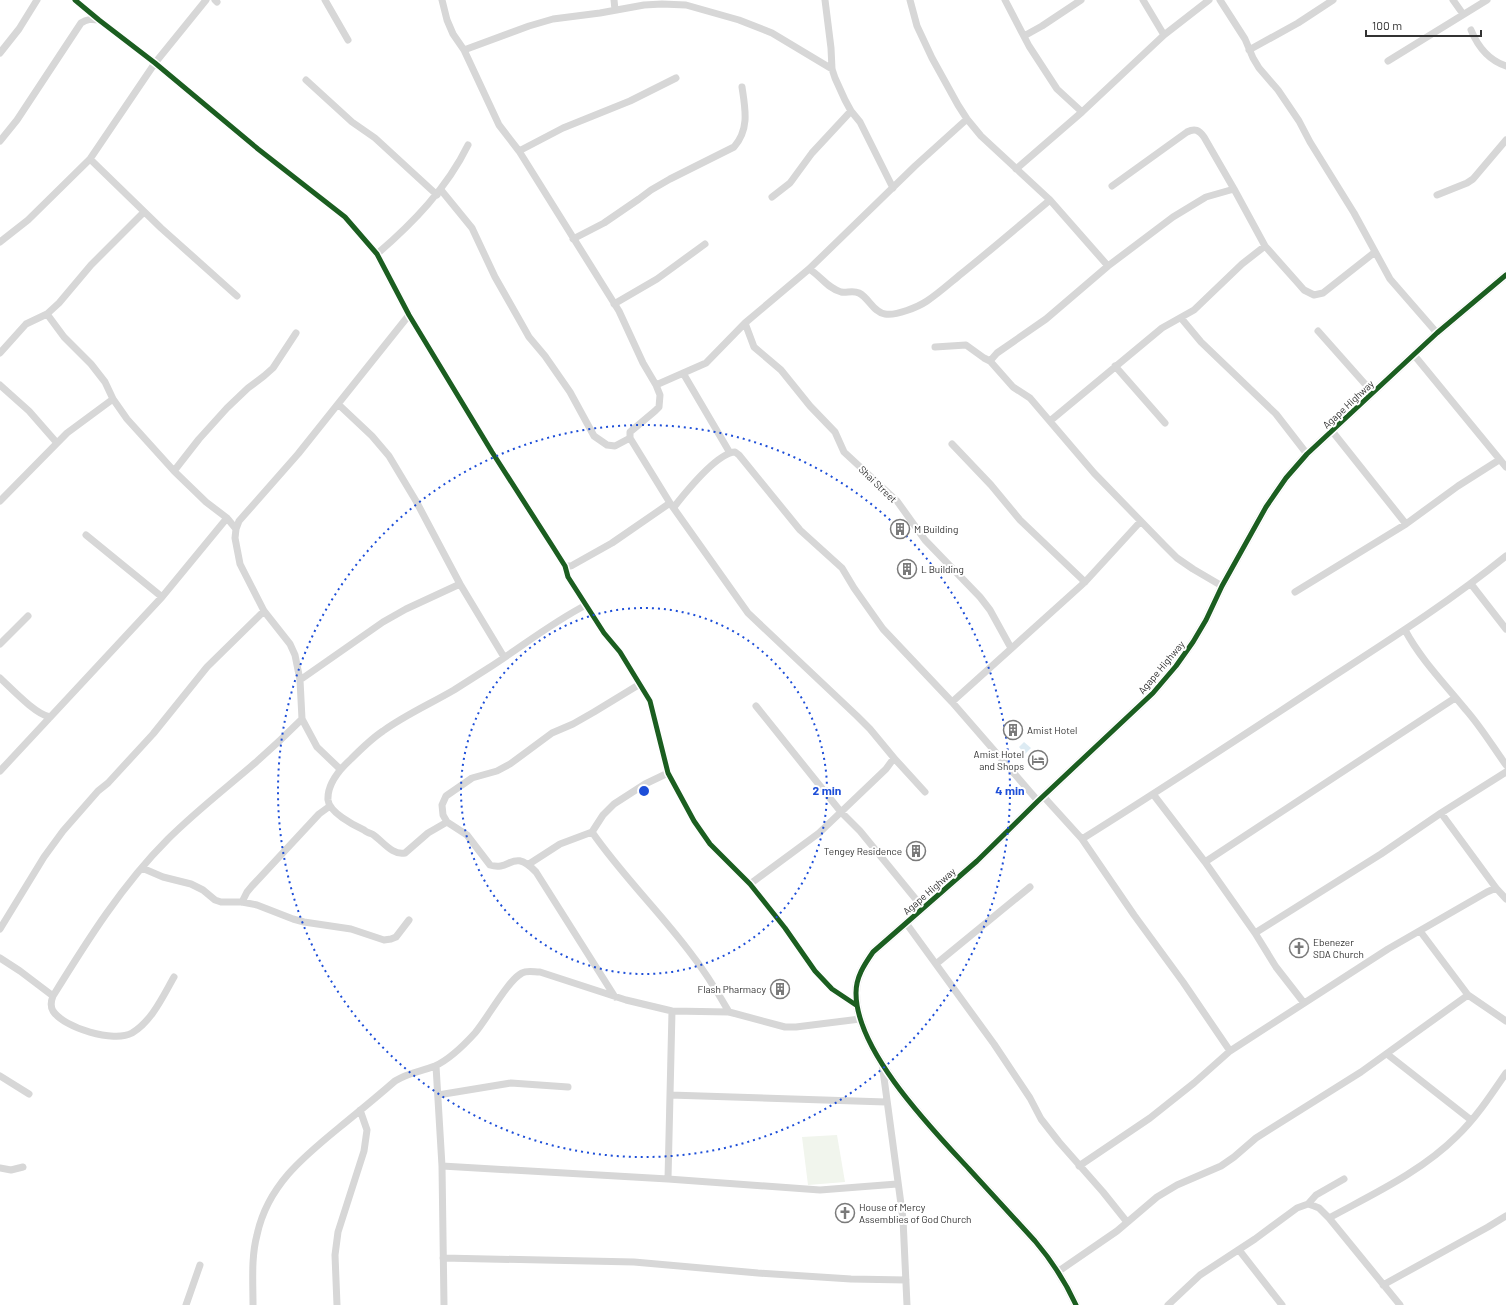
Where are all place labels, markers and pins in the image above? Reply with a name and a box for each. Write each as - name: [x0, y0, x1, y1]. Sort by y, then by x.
- building icon: M Building: [889, 518, 911, 540]
- place label: M Building: [914, 523, 958, 535]
- building icon: L Building: [896, 558, 918, 580]
- place label: L Building: [921, 563, 964, 575]
- building icon: Amist Hotel: [1002, 719, 1024, 741]
- place label: Amist Hotel: [1027, 724, 1077, 736]
- place label: Amist Hotel and Shops: [974, 748, 1024, 772]
- hotel icon: Amist Hotel and Shops: [1027, 749, 1049, 771]
- centre of rings: [637, 784, 651, 798]
- building icon: Tengey Residence: [905, 840, 927, 862]
- place label: Tengey Residence: [824, 845, 902, 857]
- place label: Ebenezer SDA Church: [1313, 936, 1364, 960]
- church icon: Ebenezer SDA Church: [1288, 937, 1310, 959]
- building icon: Flash Pharmacy: [769, 978, 791, 1000]
- place label: Flash Pharmacy: [698, 983, 766, 995]
- place label: House of Mercy Assemblies of God Church: [859, 1201, 971, 1225]
- church icon: House of Mercy Assemblies of God Church: [834, 1202, 856, 1224]

